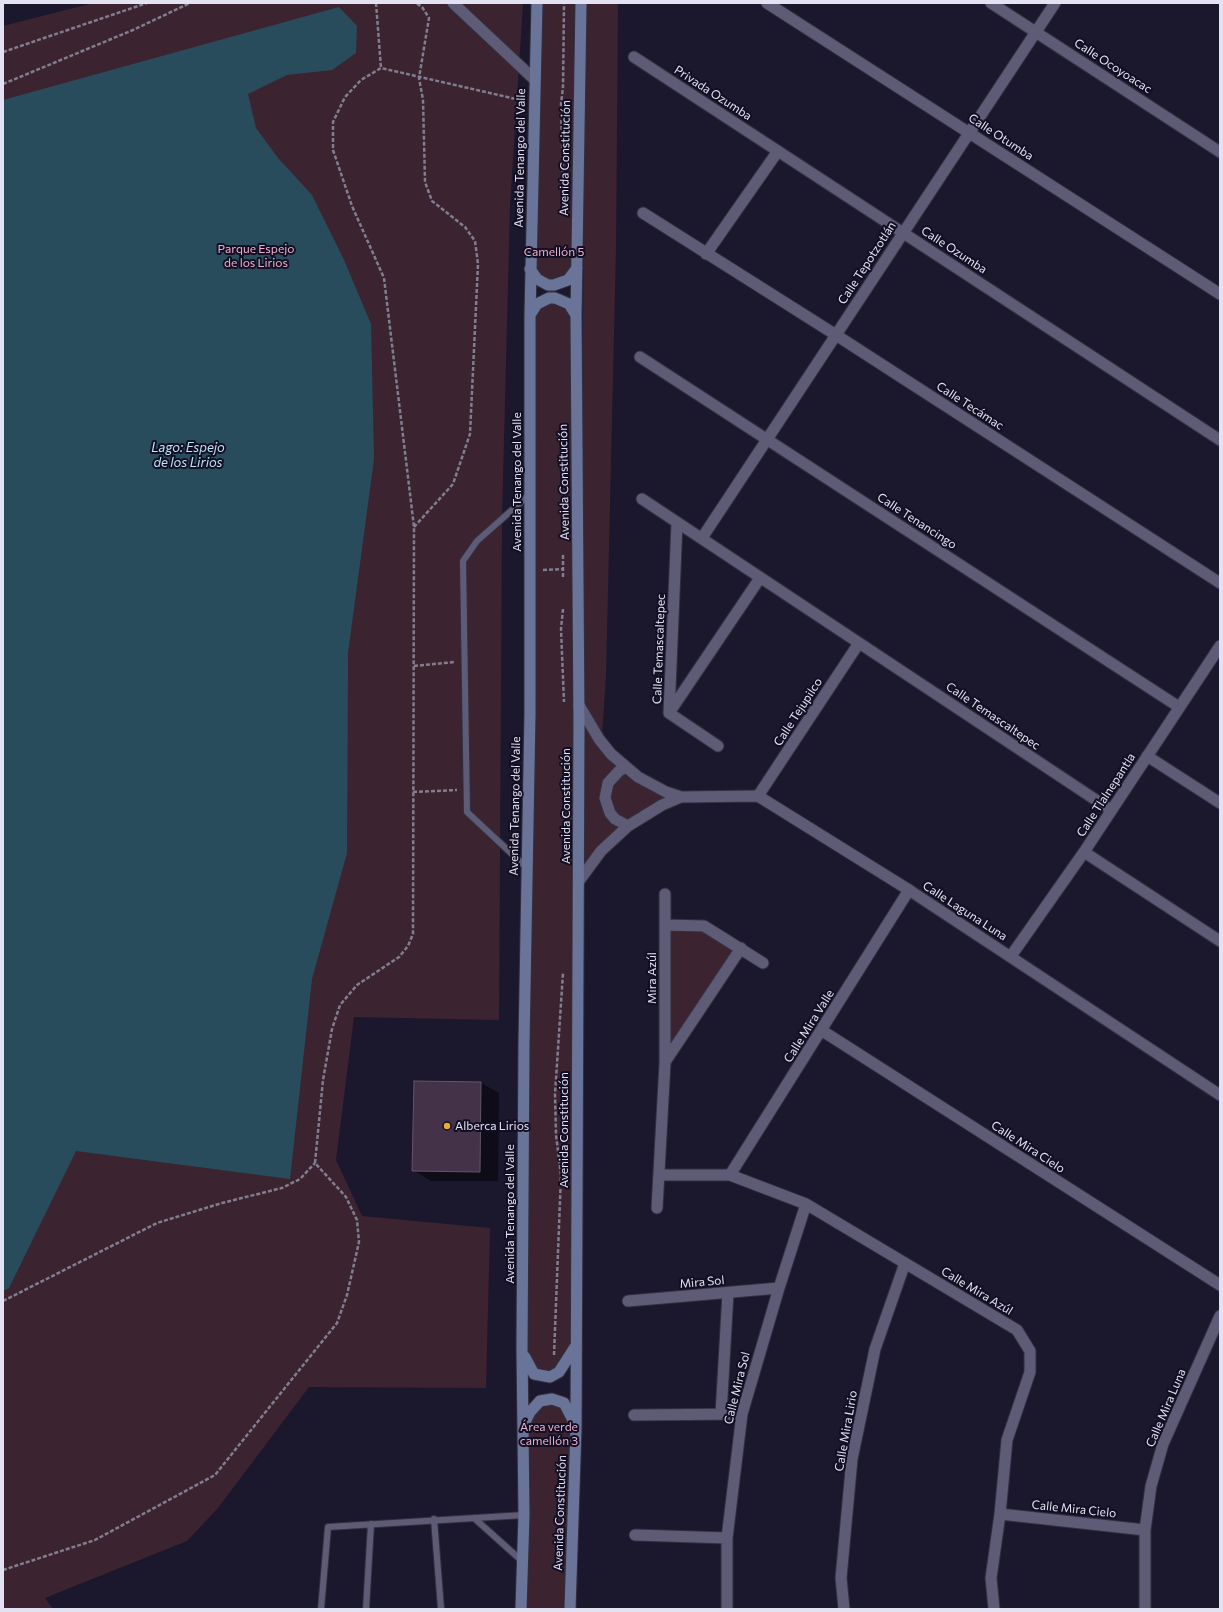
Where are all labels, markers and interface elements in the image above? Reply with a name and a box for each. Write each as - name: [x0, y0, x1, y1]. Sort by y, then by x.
- street label: Calle Ocoyoacac: [1072, 36, 1154, 96]
- street label: Privada Ozumba: [672, 63, 754, 123]
- street label: Avenida Tenango del Valle: [512, 88, 528, 228]
- street label: Avenida Constitución: [557, 100, 573, 216]
- street label: Calle Otumba: [966, 111, 1036, 163]
- street label: Calle Tepotzotlán: [835, 219, 899, 307]
- street label: Calle Ozumba: [918, 223, 990, 277]
- park label: Parque Espejo de los Lirios: [218, 242, 294, 270]
- park label: Camellón 5: [524, 245, 584, 259]
- street label: Calle Tecámac: [934, 379, 1006, 433]
- street label: Avenida Tenango del Valle: [510, 412, 524, 552]
- street label: Avenida Constitución: [556, 424, 572, 540]
- water label: Lago: Espejo de los Lirios: [151, 440, 225, 471]
- street label: Calle Tenancingo: [875, 490, 959, 552]
- street label: Calle Temascaltepec: [650, 594, 668, 704]
- street label: Calle Tejupilco: [771, 675, 825, 749]
- street label: Calle Temascaltepec: [943, 679, 1043, 753]
- street label: Avenida Tenango del Valle: [507, 736, 523, 876]
- street label: Avenida Constitución: [559, 748, 573, 864]
- street label: Calle Tlalnepantla: [1074, 750, 1138, 840]
- street label: Calle Laguna Luna: [920, 878, 1010, 944]
- street label: Mira Azúl: [645, 952, 659, 1004]
- street label: Calle Mira Valle: [781, 987, 837, 1065]
- street label: Avenida Constitución: [557, 1072, 571, 1188]
- street label: Calle Mira Cielo: [988, 1118, 1068, 1176]
- place label: Alberca Lirios: [455, 1119, 529, 1133]
- marker: Alberca Lirios: [442, 1121, 452, 1131]
- street label: Avenida Tenango del Valle: [503, 1144, 517, 1284]
- street label: Calle Mira Azúl: [939, 1264, 1015, 1318]
- street label: Mira Sol: [679, 1273, 725, 1291]
- street label: Calle Mira Sol: [721, 1350, 753, 1426]
- street label: Calle Mira Luna: [1143, 1367, 1189, 1449]
- street label: Calle Mira Lirio: [832, 1389, 860, 1473]
- park label: Área verde camellón 3: [520, 1420, 578, 1448]
- street label: Avenida Constitución: [551, 1455, 569, 1571]
- street label: Calle Mira Cielo: [1031, 1497, 1117, 1521]

